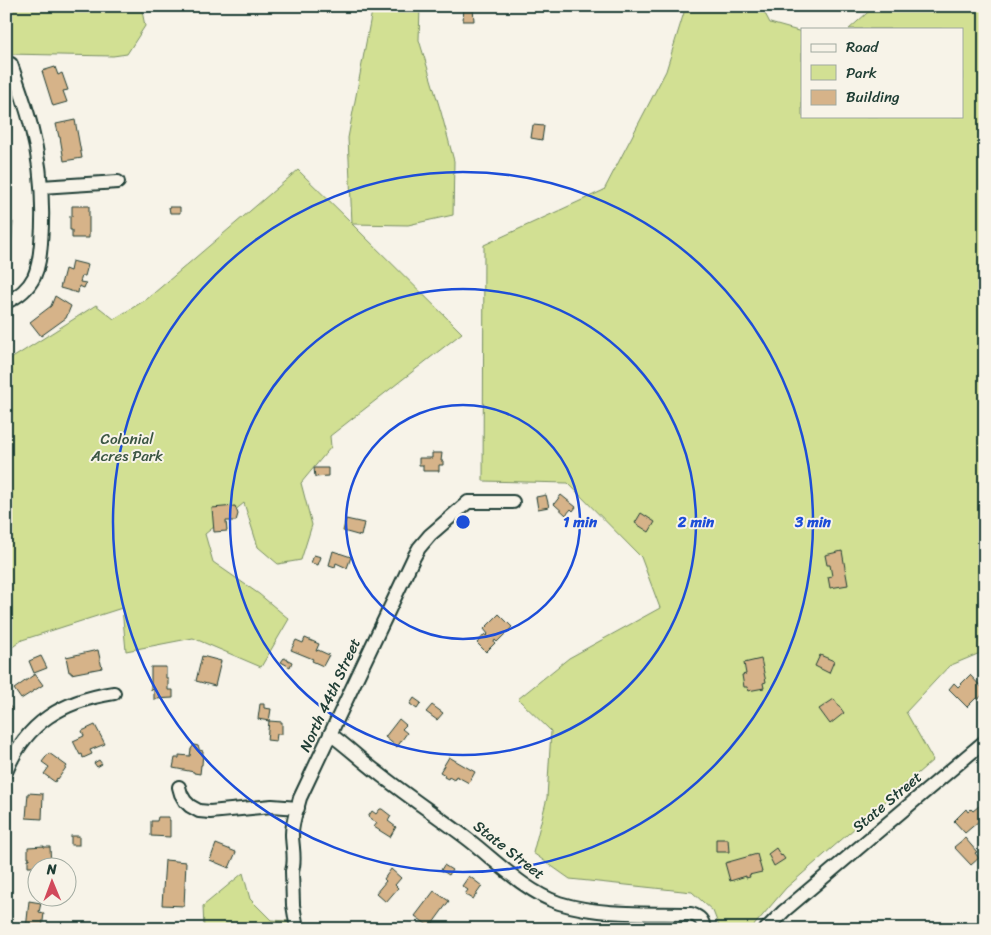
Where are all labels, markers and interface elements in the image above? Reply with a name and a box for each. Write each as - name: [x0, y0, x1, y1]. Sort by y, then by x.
- legend: [801, 28, 964, 118]
- text: Road: [846, 34, 879, 60]
- text: Park: [846, 60, 877, 86]
- text: Building: [846, 84, 900, 110]
- park label: Colonial Acres Park: [90, 426, 163, 469]
- text: 1 min: [563, 509, 598, 535]
- text: 2 min: [677, 509, 715, 535]
- text: 3 min: [794, 509, 832, 535]
- centre of rings: [454, 513, 472, 531]
- street label: North 44th Street: [292, 633, 368, 756]
- street label: State Street: [846, 765, 928, 839]
- street label: State Street: [468, 814, 551, 887]
- text: N: [46, 857, 57, 882]
- north arrow: [28, 858, 78, 908]

